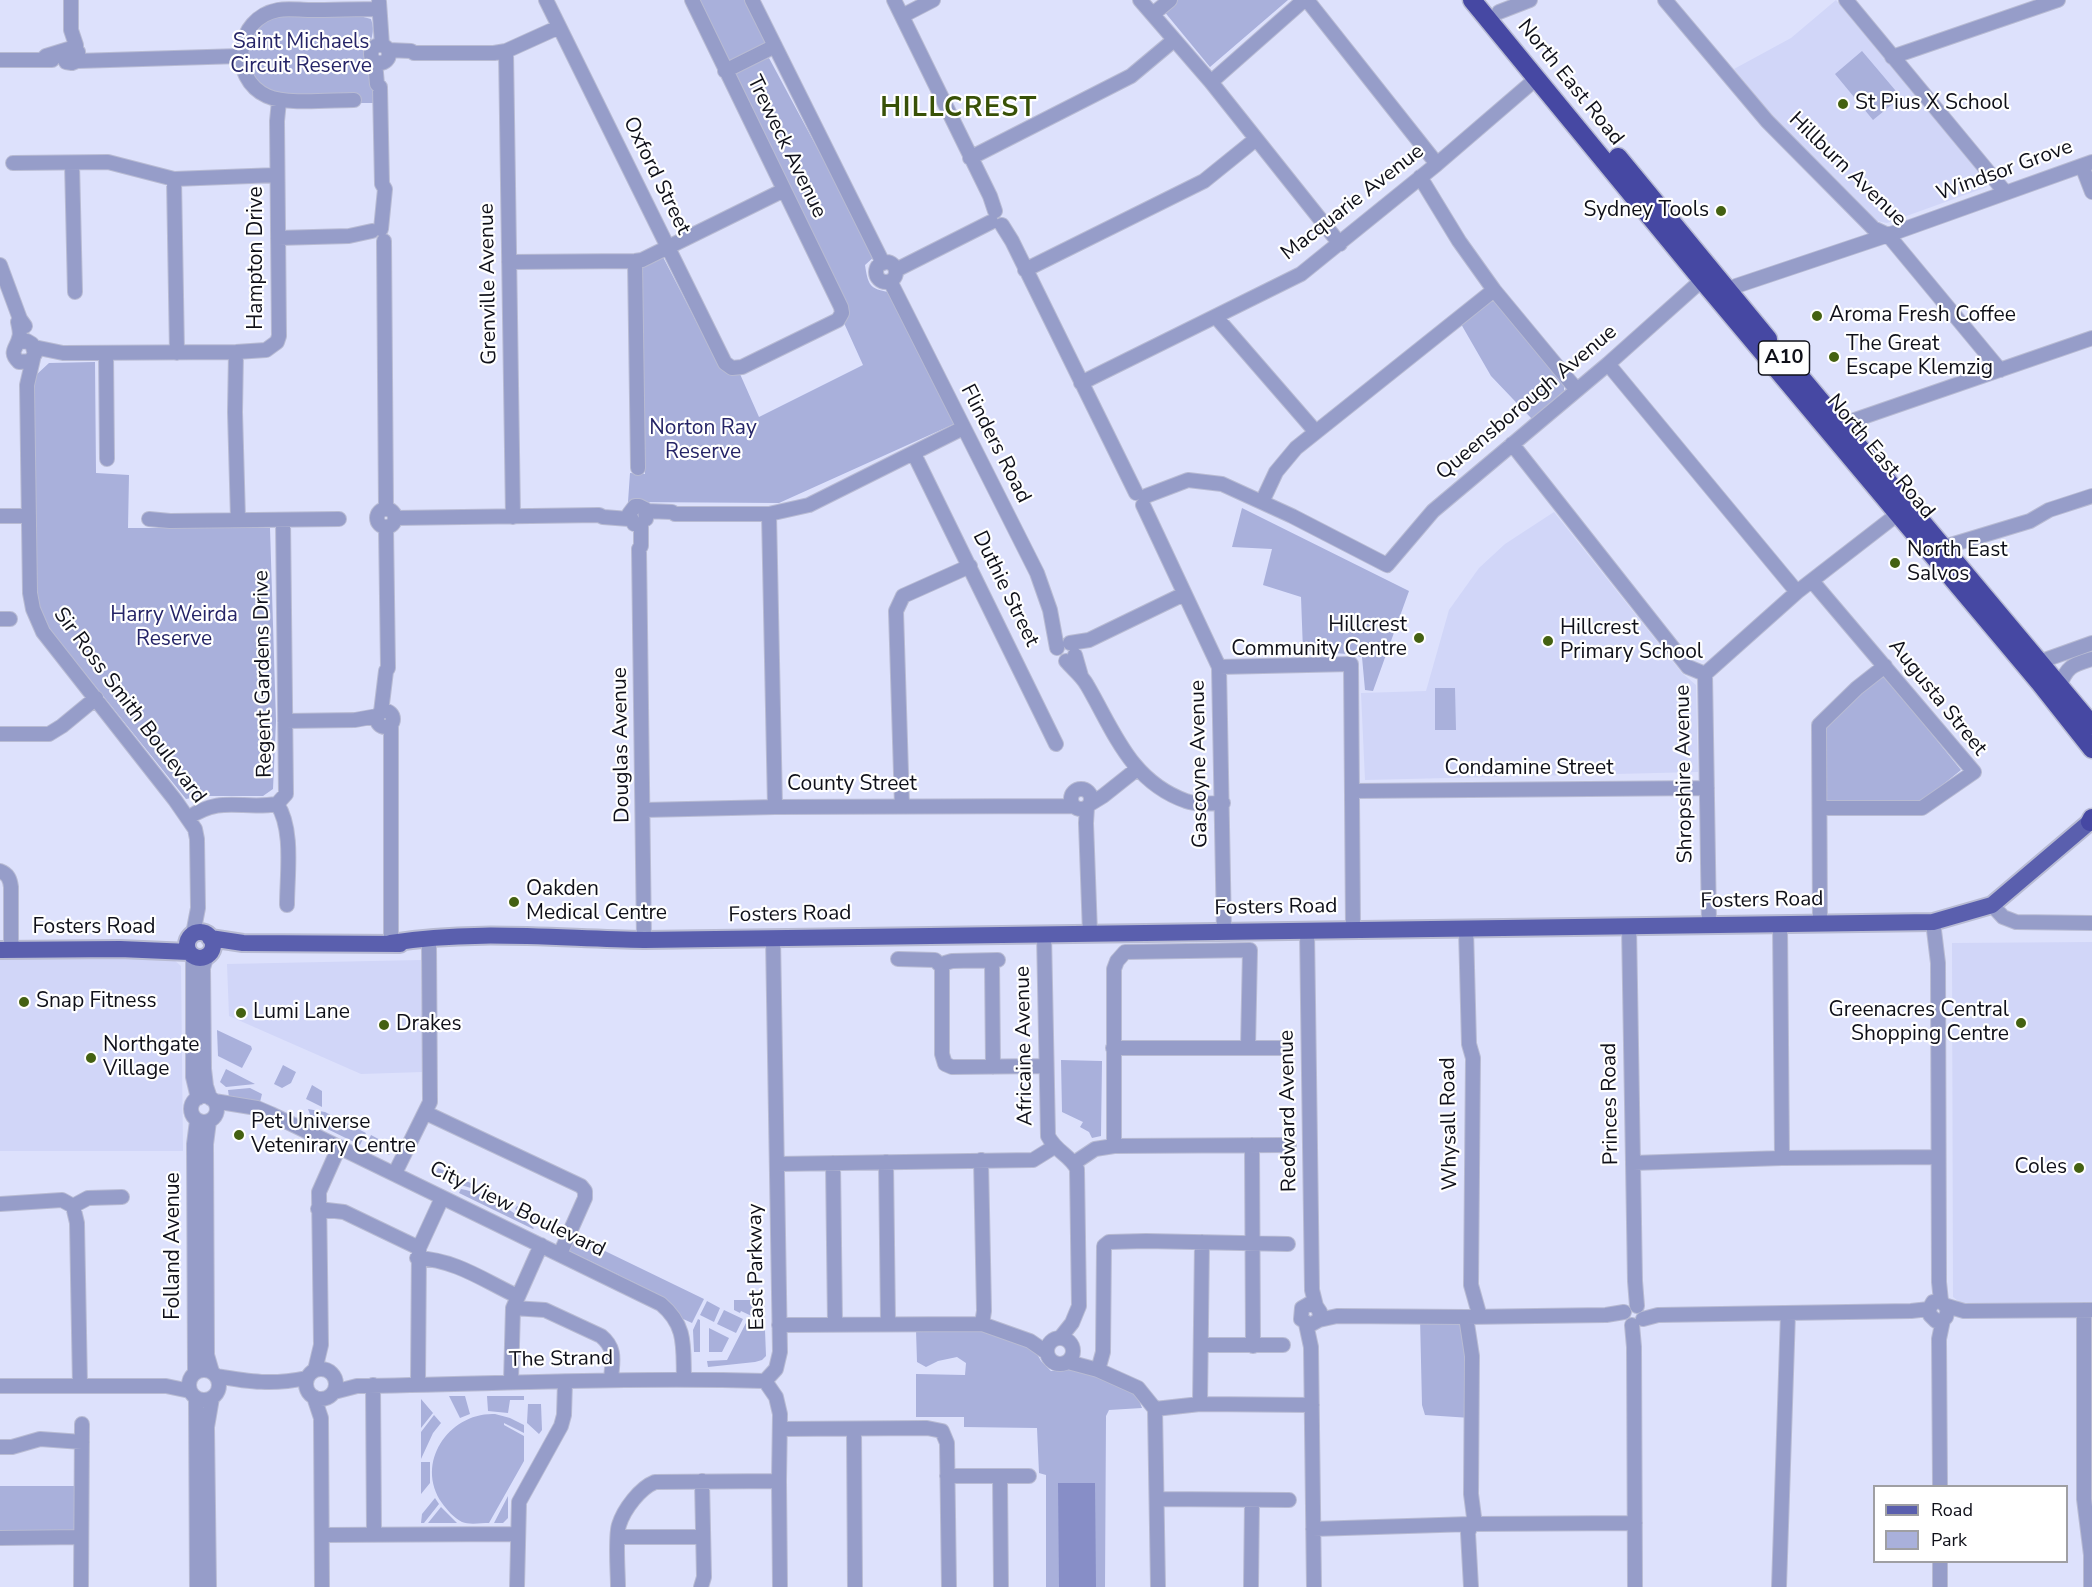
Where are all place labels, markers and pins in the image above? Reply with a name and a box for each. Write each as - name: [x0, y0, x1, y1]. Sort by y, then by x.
- place label: St Pius X School: [1855, 91, 2009, 117]
- marker: St Pius X School: [1836, 97, 1850, 111]
- place label: Sydney Tools: [1584, 198, 1709, 224]
- marker: Sydney Tools: [1714, 204, 1728, 218]
- place label: Aroma Fresh Coffee: [1829, 303, 2016, 329]
- marker: Aroma Fresh Coffee: [1810, 309, 1824, 323]
- place label: The Great Escape Klemzig: [1846, 332, 1993, 382]
- marker: The Great Escape Klemzig: [1827, 350, 1841, 364]
- place label: North East Salvos: [1907, 538, 2008, 588]
- marker: North East Salvos: [1888, 556, 1902, 570]
- place label: Hillcrest Community Centre: [1231, 613, 1407, 663]
- place label: Hillcrest Primary School: [1560, 616, 1703, 666]
- marker: Hillcrest Community Centre: [1412, 631, 1426, 645]
- marker: Hillcrest Primary School: [1541, 634, 1555, 648]
- place label: Oakden Medical Centre: [526, 877, 667, 927]
- marker: Oakden Medical Centre: [507, 895, 521, 909]
- place label: Snap Fitness: [36, 989, 157, 1015]
- marker: Snap Fitness: [17, 995, 31, 1009]
- place label: Greenacres Central Shopping Centre: [1829, 998, 2009, 1048]
- place label: Lumi Lane: [253, 1000, 350, 1026]
- marker: Lumi Lane: [234, 1006, 248, 1020]
- place label: Drakes: [396, 1012, 462, 1038]
- marker: Greenacres Central Shopping Centre: [2014, 1016, 2028, 1030]
- marker: Drakes: [377, 1018, 391, 1032]
- place label: Northgate Village: [103, 1033, 199, 1083]
- marker: Northgate Village: [84, 1051, 98, 1065]
- place label: Pet Universe Vetenirary Centre: [251, 1110, 416, 1160]
- marker: Pet Universe Vetenirary Centre: [232, 1128, 246, 1142]
- place label: Coles: [2015, 1155, 2067, 1181]
- marker: Coles: [2072, 1161, 2086, 1175]

